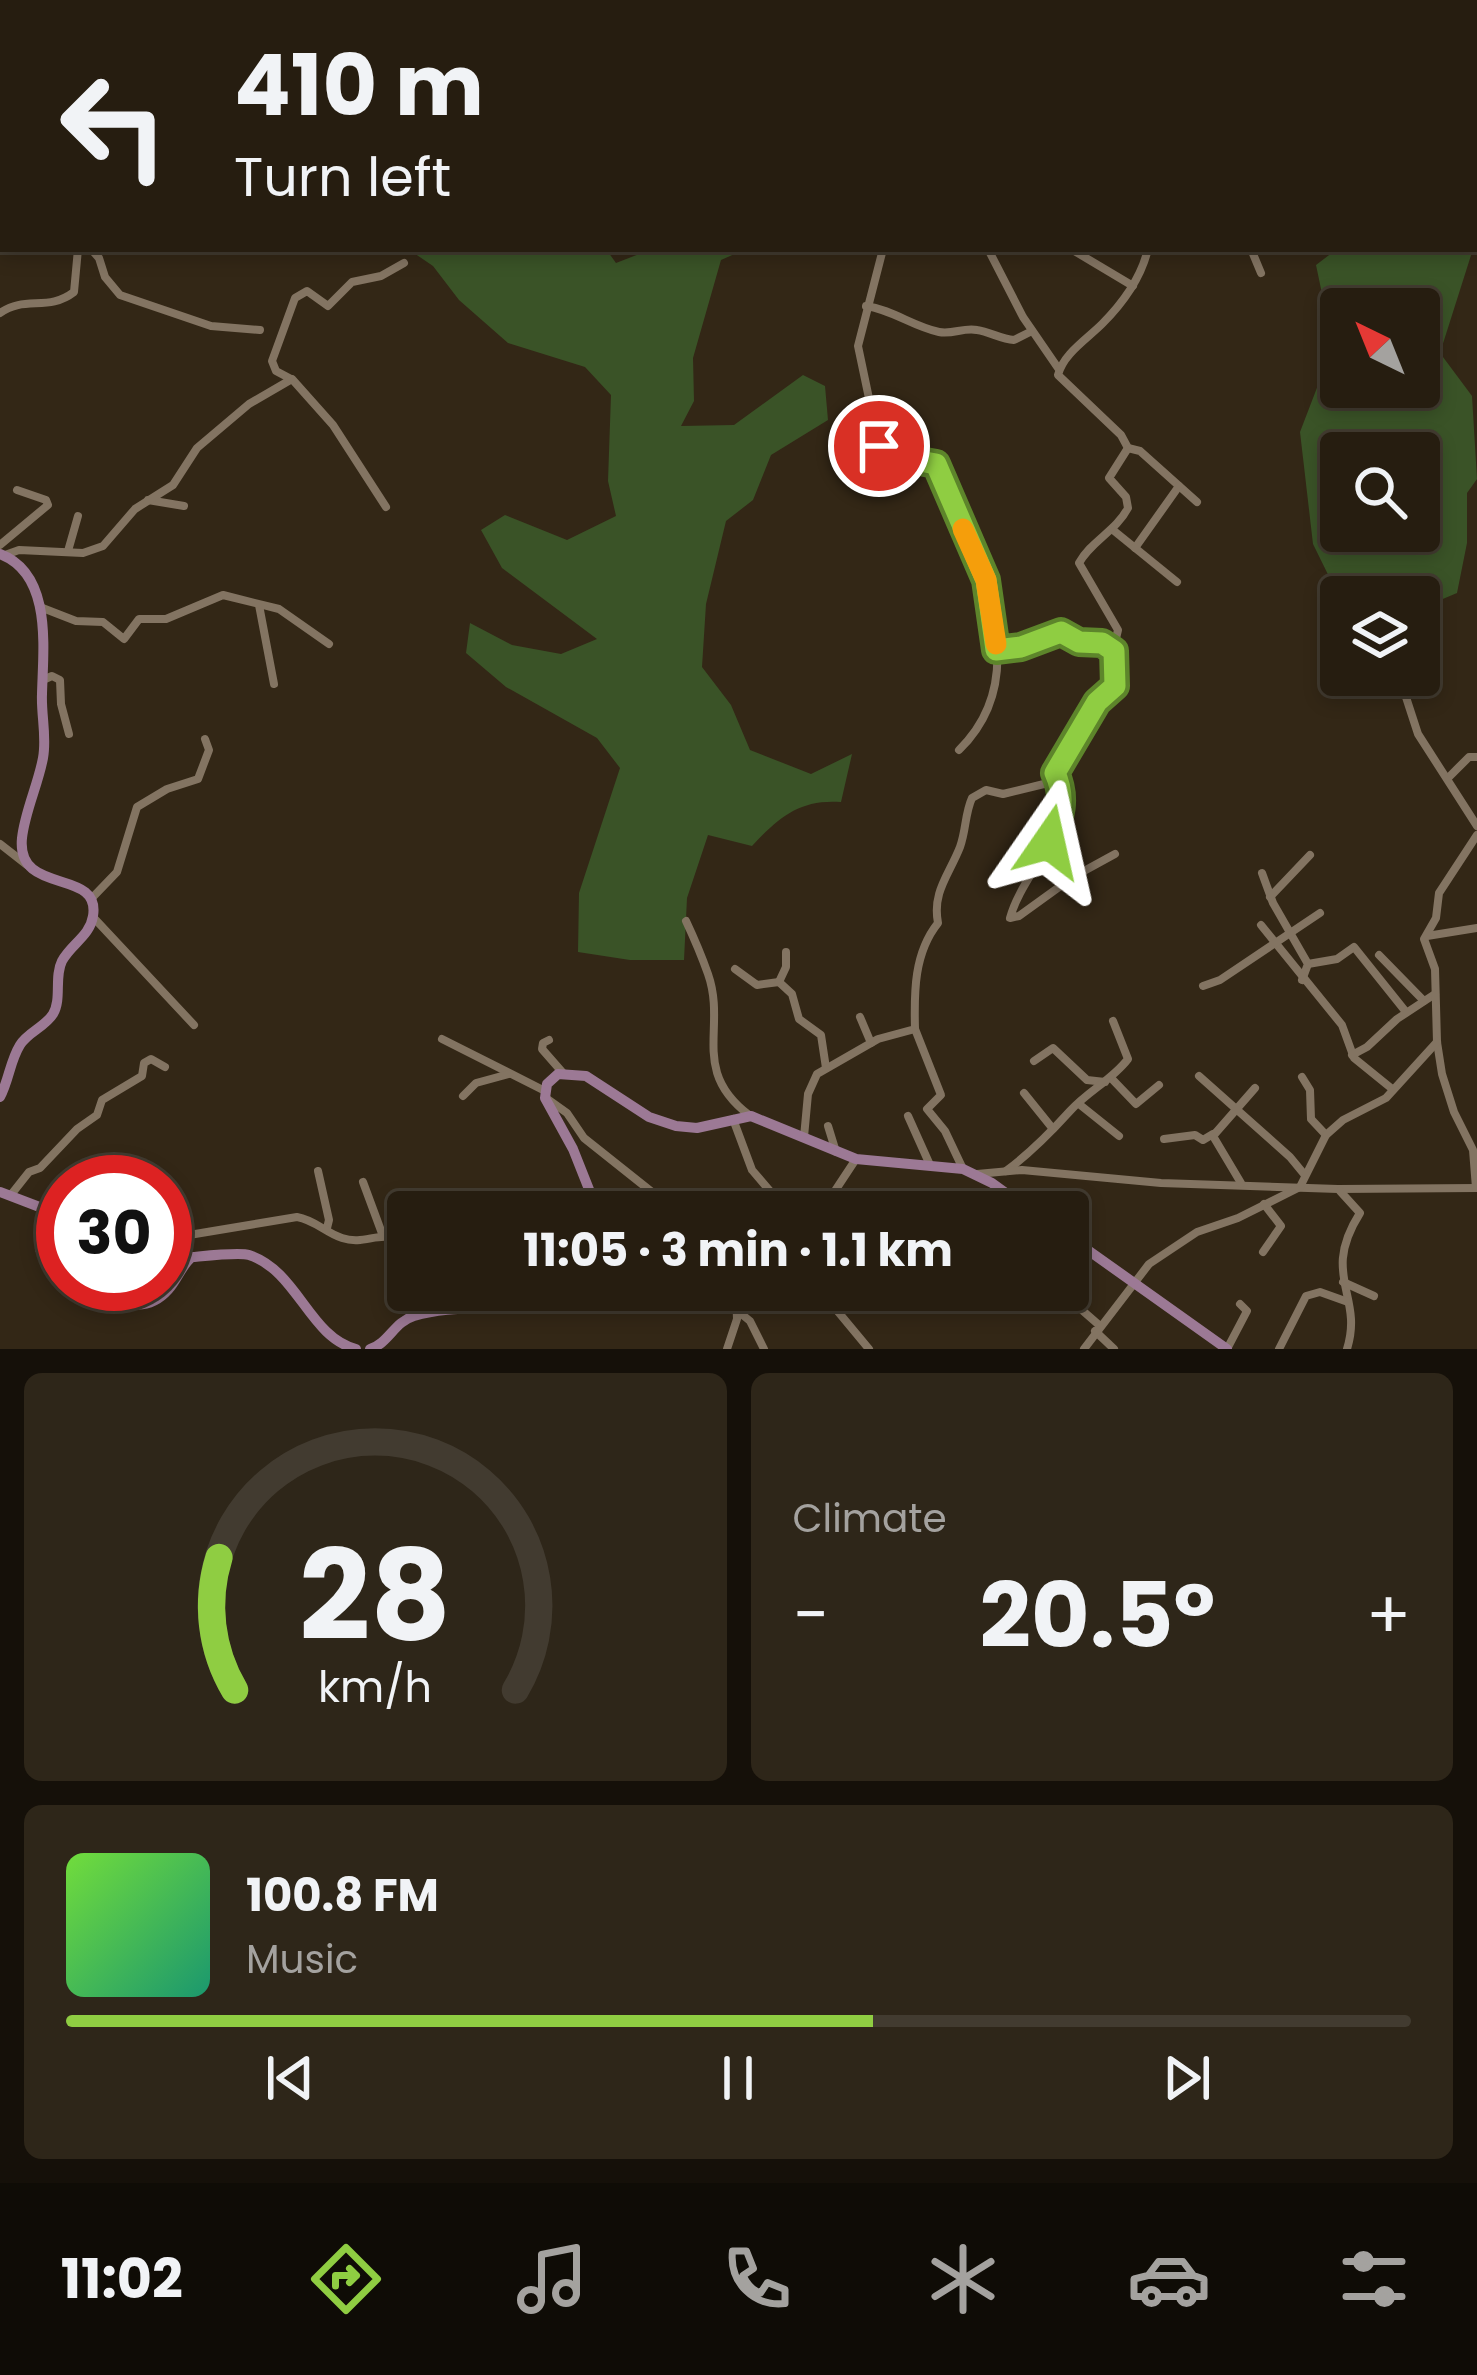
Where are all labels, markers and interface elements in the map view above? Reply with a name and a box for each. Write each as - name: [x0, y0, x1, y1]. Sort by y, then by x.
- text: 410 m: [234, 27, 484, 144]
- icon: left: [36, 48, 192, 204]
- text: Turn left: [234, 139, 451, 215]
- north arrow: [1320, 288, 1440, 408]
- map controls: [1320, 288, 1440, 696]
- pin: [828, 395, 930, 497]
- icon: arrive: [846, 413, 912, 479]
- button: search: [1320, 432, 1440, 552]
- button: layers: [1320, 576, 1440, 696]
- position arrow: [986, 779, 1112, 905]
- speed limit sign: 30: [36, 1155, 192, 1311]
- text: 11:05 · 3 min · 1.1 km: [523, 1219, 953, 1282]
- text: Climate: [793, 1491, 947, 1546]
- text: 28: [299, 1508, 451, 1683]
- text: 20.5°: [980, 1552, 1215, 1679]
- text: −: [793, 1569, 829, 1661]
- text: +: [1366, 1569, 1411, 1661]
- text: km/h: [318, 1657, 432, 1717]
- text: 100.8 FM: [246, 1864, 439, 1927]
- text: Music: [246, 1932, 358, 1987]
- icon: previous: [257, 2045, 323, 2111]
- icon: pause: [705, 2045, 771, 2111]
- icon: next: [1154, 2045, 1220, 2111]
- icon: directions: [304, 2237, 388, 2321]
- icon: music: [510, 2237, 594, 2321]
- icon: phone: [715, 2237, 799, 2321]
- icon: climate: [921, 2237, 1005, 2321]
- icon: car: [1127, 2237, 1211, 2321]
- icon: filters: [1332, 2237, 1416, 2321]
- text: 11:02: [61, 2241, 183, 2317]

